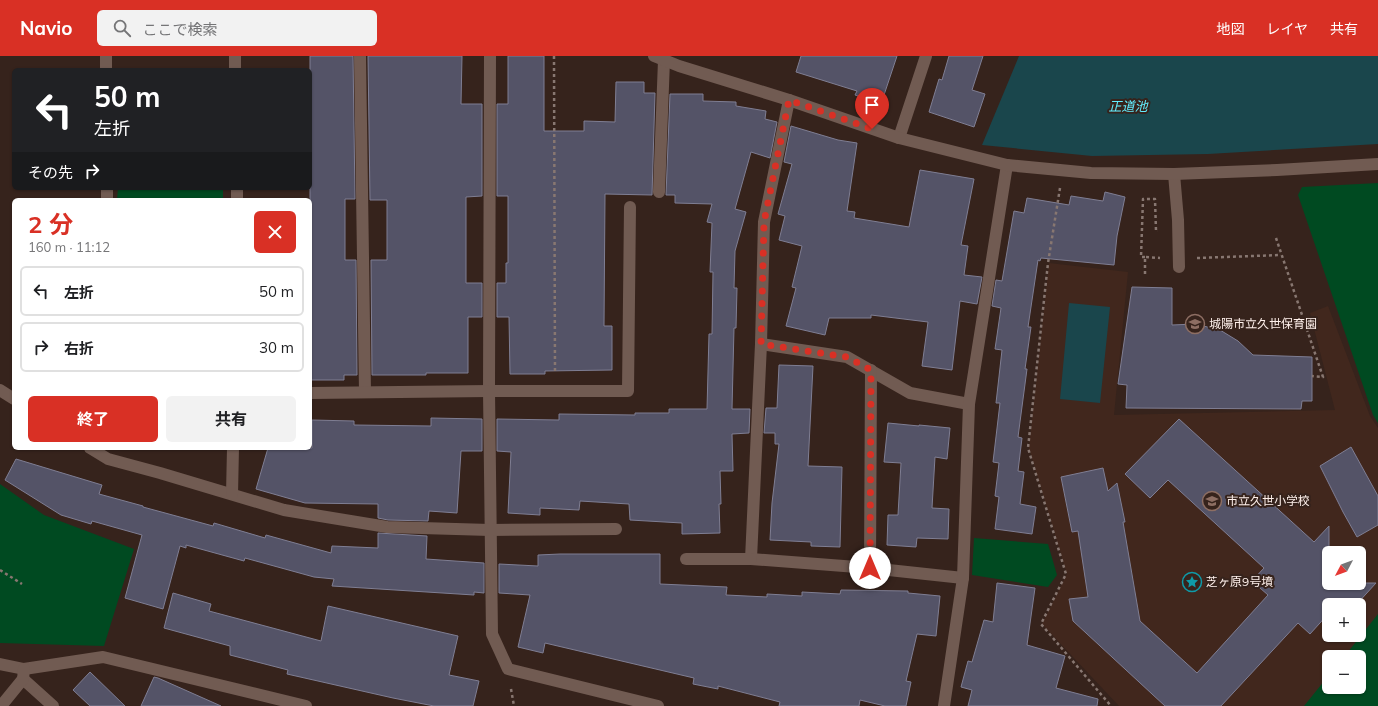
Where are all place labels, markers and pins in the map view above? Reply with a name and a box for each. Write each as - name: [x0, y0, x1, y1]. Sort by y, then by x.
- pin: [855, 88, 889, 129]
- school or university icon: 城陽市立久世保育園: [1184, 313, 1206, 335]
- place label: 城陽市立久世保育園: [1209, 316, 1317, 331]
- school or university icon: 市立久世小学校: [1201, 490, 1223, 512]
- place label: 市立久世小学校: [1226, 493, 1310, 508]
- place icon: 芝ヶ原9号墳: [1181, 571, 1203, 593]
- place label: 芝ヶ原9号墳: [1206, 574, 1273, 589]

